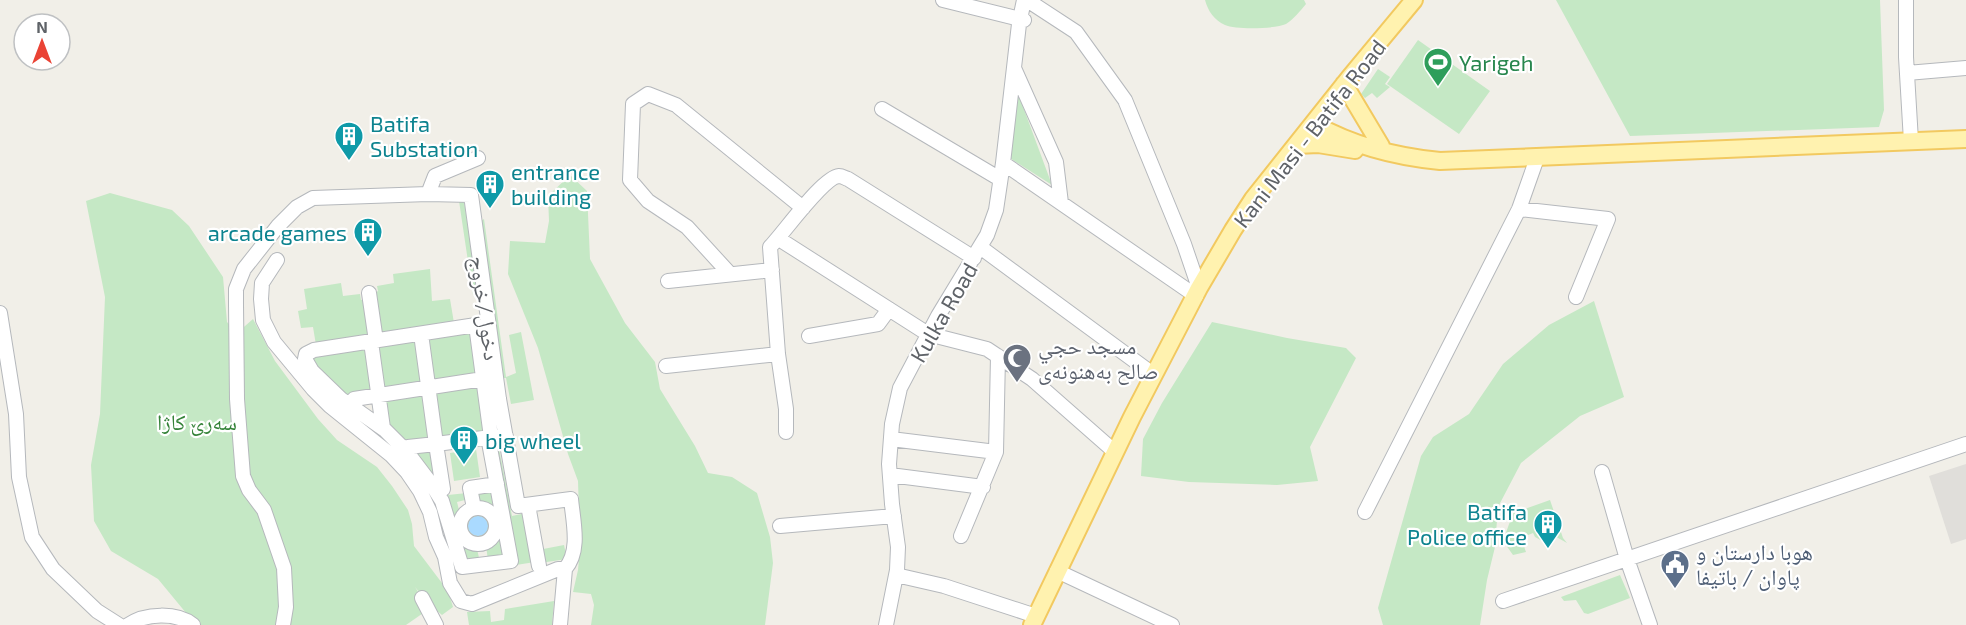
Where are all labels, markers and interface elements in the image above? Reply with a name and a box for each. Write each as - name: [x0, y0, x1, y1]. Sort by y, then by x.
- north arrow: [12, 12, 72, 72]
- text: N: [36, 17, 48, 36]
- street label: Kani Masi - Batifa Road: [1227, 34, 1391, 232]
- sports icon: Yarigeh: [1422, 46, 1454, 88]
- place label: Yarigeh: [1459, 49, 1533, 75]
- place label: Batifa Substation: [370, 110, 478, 161]
- building icon: Batifa Substation: [333, 120, 365, 162]
- place label: entrance building: [511, 158, 600, 209]
- building icon: entrance building: [474, 168, 506, 210]
- building icon: arcade games: [352, 216, 384, 258]
- place label: arcade games: [208, 219, 347, 245]
- street label: دخول/خروج: [464, 254, 506, 362]
- street label: Kulka Road: [904, 258, 982, 366]
- place label: مسجد حجي صالح بەھنونەی: [1038, 332, 1159, 385]
- mosque icon: مسجد حجي صالح بەھنونەی: [1001, 342, 1033, 384]
- park label: سەرێ کاژا: [157, 408, 237, 436]
- building icon: big wheel: [448, 424, 480, 466]
- place label: big wheel: [485, 427, 581, 453]
- place label: Batifa Police office: [1407, 498, 1527, 549]
- building icon: Batifa Police office: [1532, 508, 1564, 550]
- place label: هوبا دارستان و پاوان / باتيفا: [1696, 538, 1813, 591]
- public building icon: هوبا دارستان و پاوان / باتيفا: [1659, 548, 1691, 590]

